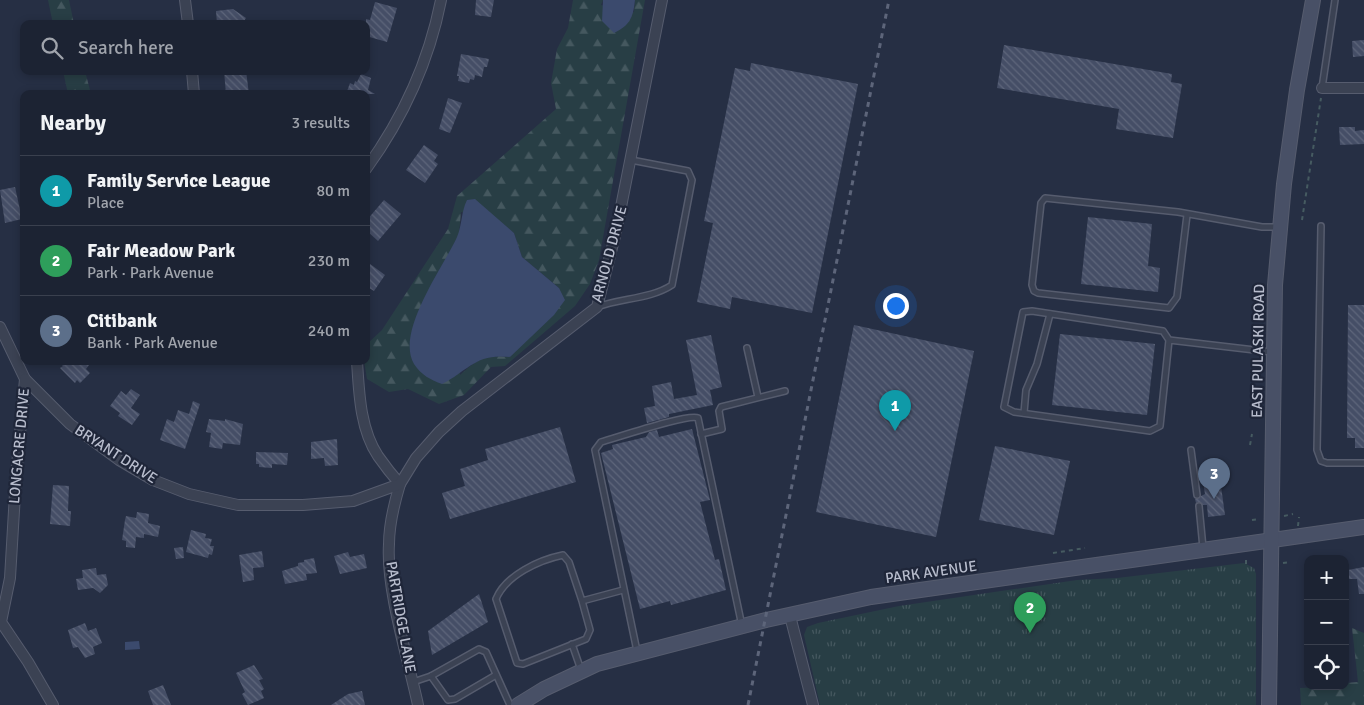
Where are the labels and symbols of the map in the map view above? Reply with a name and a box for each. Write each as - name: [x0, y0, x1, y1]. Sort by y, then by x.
- street label: ARNOLD DRIVE: [587, 204, 631, 304]
- street label: EAST PULASKI ROAD: [1248, 284, 1268, 418]
- your location: [883, 293, 909, 319]
- street label: LONGACRE DRIVE: [5, 387, 33, 505]
- pin: 1: [879, 390, 911, 431]
- street label: BRYANT DRIVE: [71, 421, 161, 487]
- pin: 3: [1198, 458, 1230, 499]
- street label: PARK AVENUE: [884, 557, 978, 587]
- street label: PARTRIDGE LANE: [382, 560, 420, 674]
- pin: 2: [1014, 592, 1046, 633]

